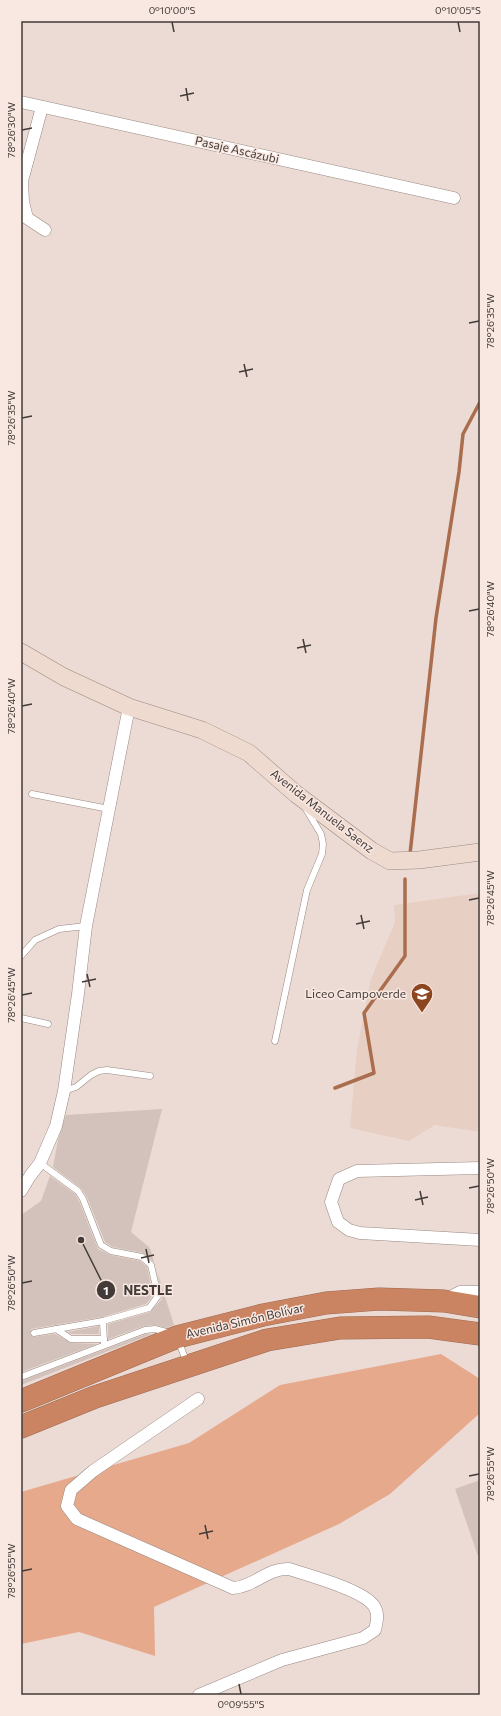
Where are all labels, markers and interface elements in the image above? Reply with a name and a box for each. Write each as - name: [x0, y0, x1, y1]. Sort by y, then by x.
- text: 0°10'00"S: [149, 4, 195, 16]
- text: 0°10'05"S: [435, 4, 481, 16]
- text: 78°26'30"W: [5, 102, 17, 158]
- street label: Pasaje Ascázubi: [194, 133, 281, 166]
- text: 78°26'35"W: [484, 294, 496, 348]
- text: 78°26'35"W: [5, 391, 17, 445]
- text: 78°26'40"W: [484, 581, 496, 637]
- text: 78°26'40"W: [5, 678, 17, 734]
- street label: Avenida Manuela Saenz: [268, 766, 377, 855]
- text: 78°26'45"W: [484, 870, 496, 926]
- text: 78°26'45"W: [5, 967, 17, 1023]
- school or university icon: Liceo Campoverde: [409, 981, 435, 1014]
- place label: Liceo Campoverde: [305, 986, 406, 1000]
- text: 78°26'50"W: [484, 1158, 496, 1214]
- text: 78°26'50"W: [5, 1255, 17, 1311]
- callout: NESTLE: [96, 1278, 180, 1303]
- text: NESTLE: [124, 1282, 173, 1298]
- text: 1: [103, 1283, 109, 1297]
- street label: Avenida Simón Bolívar: [184, 1300, 305, 1340]
- text: 78°26'55"W: [484, 1446, 496, 1502]
- text: 78°26'55"W: [5, 1543, 17, 1599]
- text: 0°09'55"S: [218, 1698, 265, 1710]

